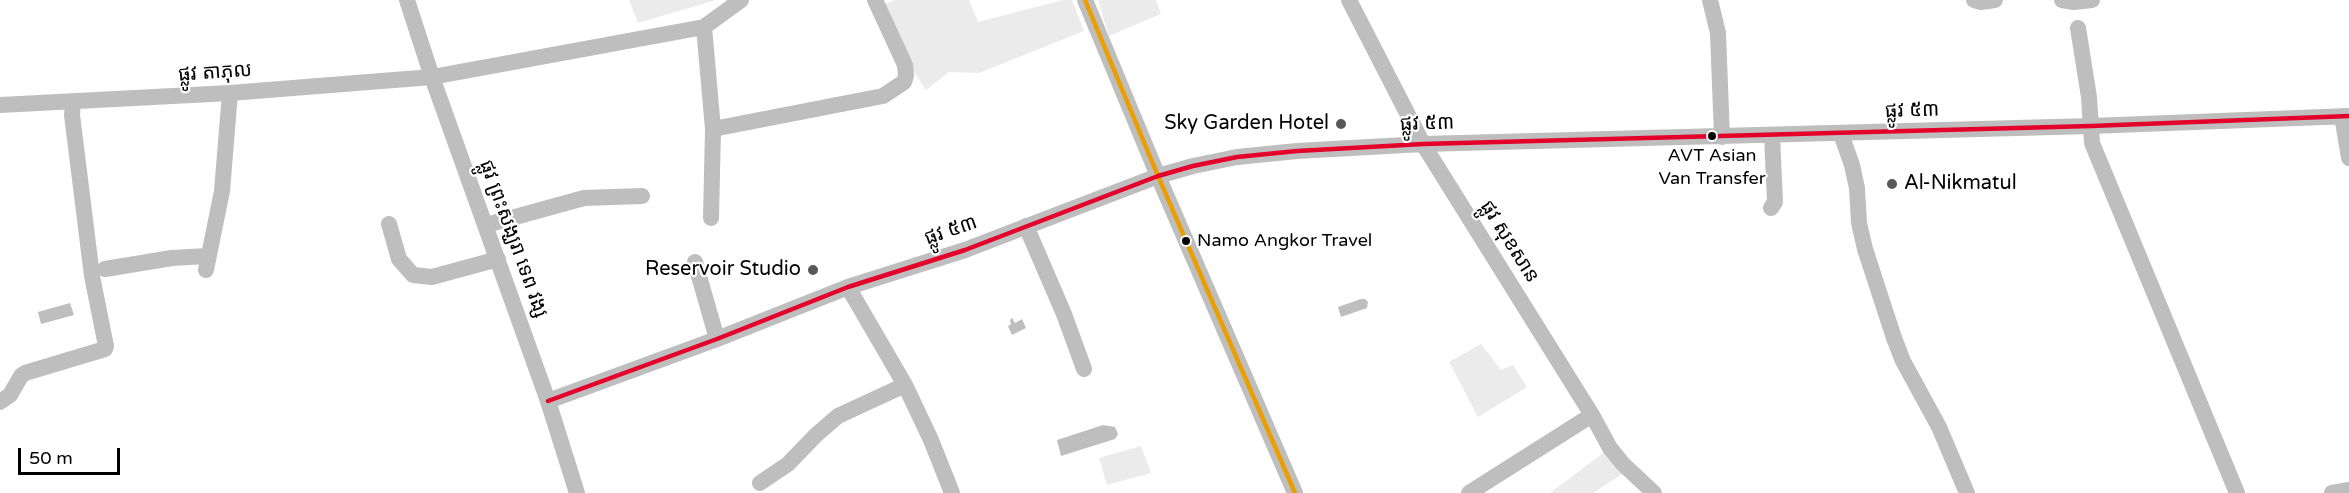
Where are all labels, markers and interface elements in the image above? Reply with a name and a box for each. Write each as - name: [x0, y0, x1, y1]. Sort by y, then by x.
- street label: ផ្លូវ តាភុល: [177, 58, 253, 88]
- street label: ផ្លូវ ៥៣: [1884, 98, 1940, 124]
- street label: ផ្លូវ ៥៣: [1399, 111, 1455, 137]
- place label: Sky Garden Hotel: [1164, 112, 1329, 136]
- marker: Sky Garden Hotel: [1334, 117, 1348, 131]
- marker: AVT Asian Van Transfer: [1706, 130, 1718, 142]
- place label: AVT Asian Van Transfer: [1658, 145, 1766, 188]
- street label: ផ្លូវ ព្រះសង្ឃរា ទេព វង្ស: [473, 157, 553, 321]
- place label: Al-Nikmatul: [1904, 172, 2017, 196]
- marker: Al-Nikmatul: [1885, 177, 1899, 191]
- street label: ផ្លូវ សុខសាន: [1474, 196, 1544, 288]
- street label: ផ្លូវ ៥៣: [921, 211, 981, 251]
- place label: Namo Angkor Travel: [1197, 230, 1372, 252]
- marker: Namo Angkor Travel: [1180, 235, 1192, 247]
- place label: Reservoir Studio: [645, 258, 801, 282]
- marker: Reservoir Studio: [806, 263, 820, 277]
- scale bar: [21, 436, 123, 474]
- text: 50 m: [29, 447, 73, 469]

